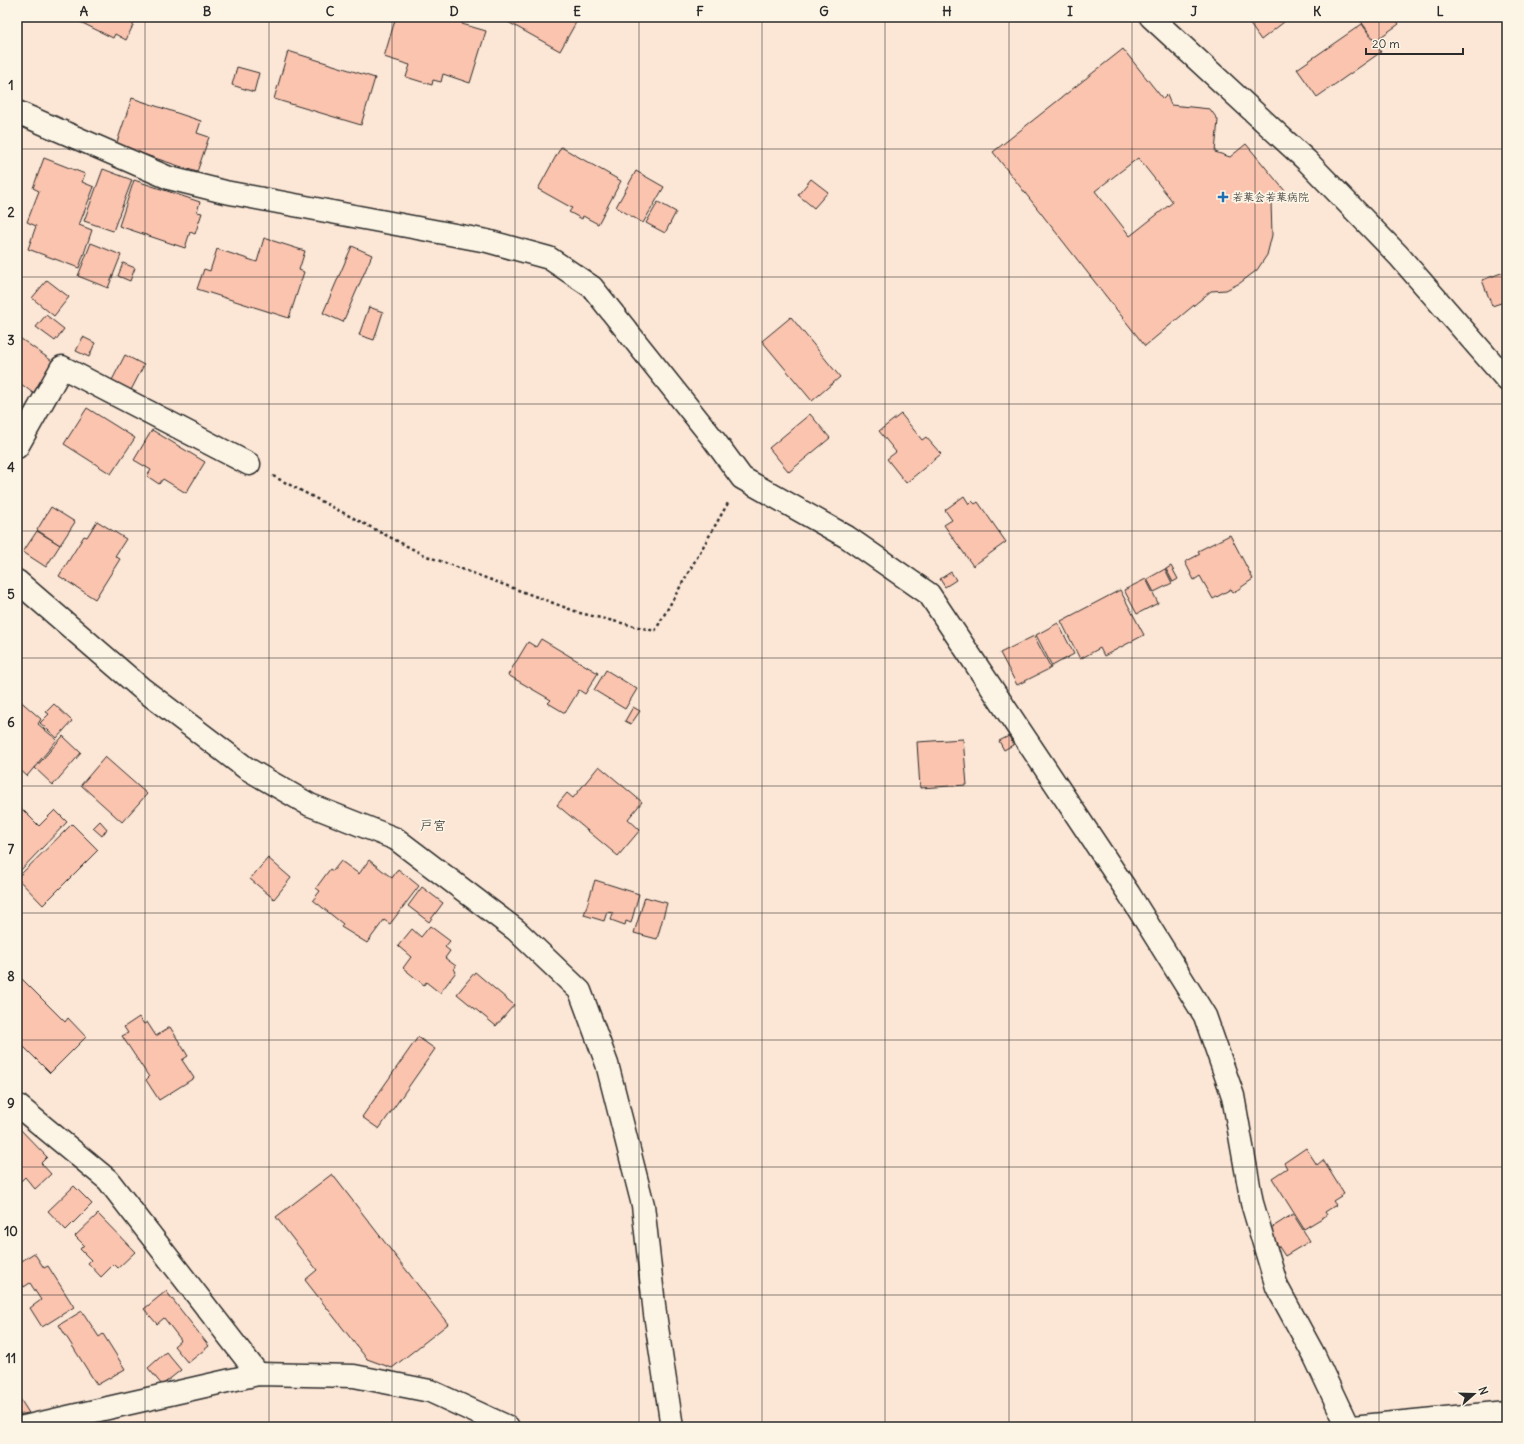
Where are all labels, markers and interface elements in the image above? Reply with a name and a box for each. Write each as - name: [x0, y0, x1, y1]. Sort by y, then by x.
- text: A: [80, 3, 89, 20]
- text: B: [203, 3, 212, 20]
- text: C: [326, 3, 335, 20]
- text: D: [449, 3, 459, 20]
- text: E: [573, 3, 581, 20]
- text: F: [696, 3, 704, 20]
- text: G: [819, 3, 829, 20]
- text: H: [942, 3, 952, 20]
- text: I: [1067, 3, 1073, 20]
- text: J: [1191, 3, 1198, 20]
- text: K: [1313, 3, 1322, 20]
- text: L: [1436, 3, 1444, 20]
- scale bar: [1366, 30, 1463, 56]
- text: 20 m: [1372, 36, 1400, 51]
- text: 1: [8, 77, 14, 94]
- place label: 若葉会若葉病院: [1232, 190, 1309, 204]
- marker: 若葉会若葉病院: [1217, 191, 1229, 203]
- text: 2: [7, 204, 15, 221]
- text: 3: [7, 332, 15, 349]
- text: 4: [7, 459, 15, 476]
- text: 5: [7, 586, 15, 603]
- text: 6: [7, 714, 15, 731]
- district label: 戸宮: [420, 817, 446, 834]
- text: 7: [8, 841, 15, 858]
- text: 8: [7, 968, 15, 985]
- text: 9: [7, 1095, 15, 1112]
- text: 10: [4, 1223, 18, 1240]
- text: 11: [6, 1350, 16, 1367]
- north arrow: [1454, 1374, 1494, 1414]
- text: N: [1476, 1385, 1491, 1397]

